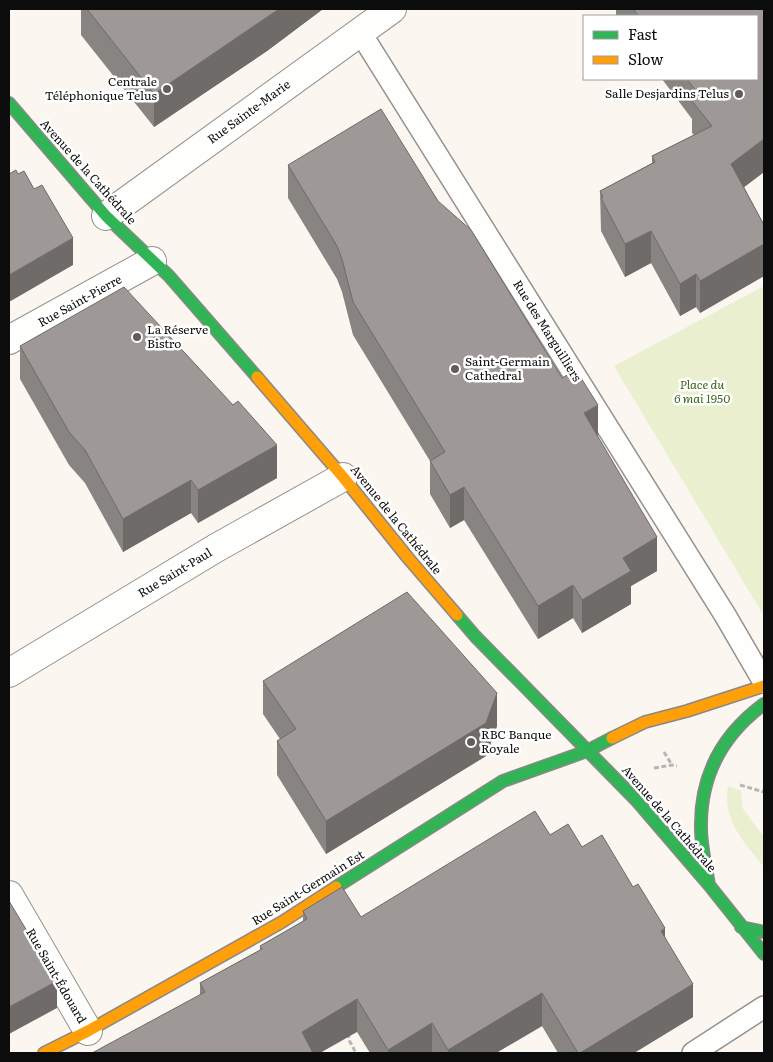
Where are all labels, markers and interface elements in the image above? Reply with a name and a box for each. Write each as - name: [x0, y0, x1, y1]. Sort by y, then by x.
- legend: [583, 15, 758, 80]
- text: Fast: [628, 22, 657, 45]
- text: Slow: [628, 47, 663, 70]
- place label: Centrale Téléphonique Telus: [45, 72, 158, 104]
- street label: Rue Sainte-Marie: [203, 75, 294, 148]
- marker: Centrale Téléphonique Telus: [161, 83, 173, 95]
- place label: Salle Desjardins Telus: [605, 84, 730, 102]
- marker: Salle Desjardins Telus: [733, 88, 745, 100]
- street label: Avenue de la Cathédrale: [37, 115, 141, 228]
- street label: Rue Saint-Pierre: [34, 270, 125, 331]
- street label: Rue des Marguilliers: [509, 276, 587, 385]
- place label: La Réserve Bistro: [147, 320, 208, 352]
- marker: La Réserve Bistro: [131, 331, 143, 343]
- place label: Saint-Germain Cathedral: [465, 352, 550, 384]
- marker: Saint-Germain Cathedral: [449, 363, 461, 375]
- park label: Place du 6 mai 1950: [674, 375, 730, 407]
- street label: Avenue de la Cathédrale: [347, 461, 447, 578]
- street label: Rue Saint-Paul: [134, 543, 215, 601]
- place label: RBC Banque Royale: [481, 725, 551, 757]
- marker: RBC Banque Royale: [465, 736, 477, 748]
- street label: Avenue de la Cathédrale: [618, 761, 721, 876]
- street label: Rue Saint-Germain Est: [248, 845, 367, 929]
- street label: Rue Saint-Édouard: [22, 925, 92, 1027]

